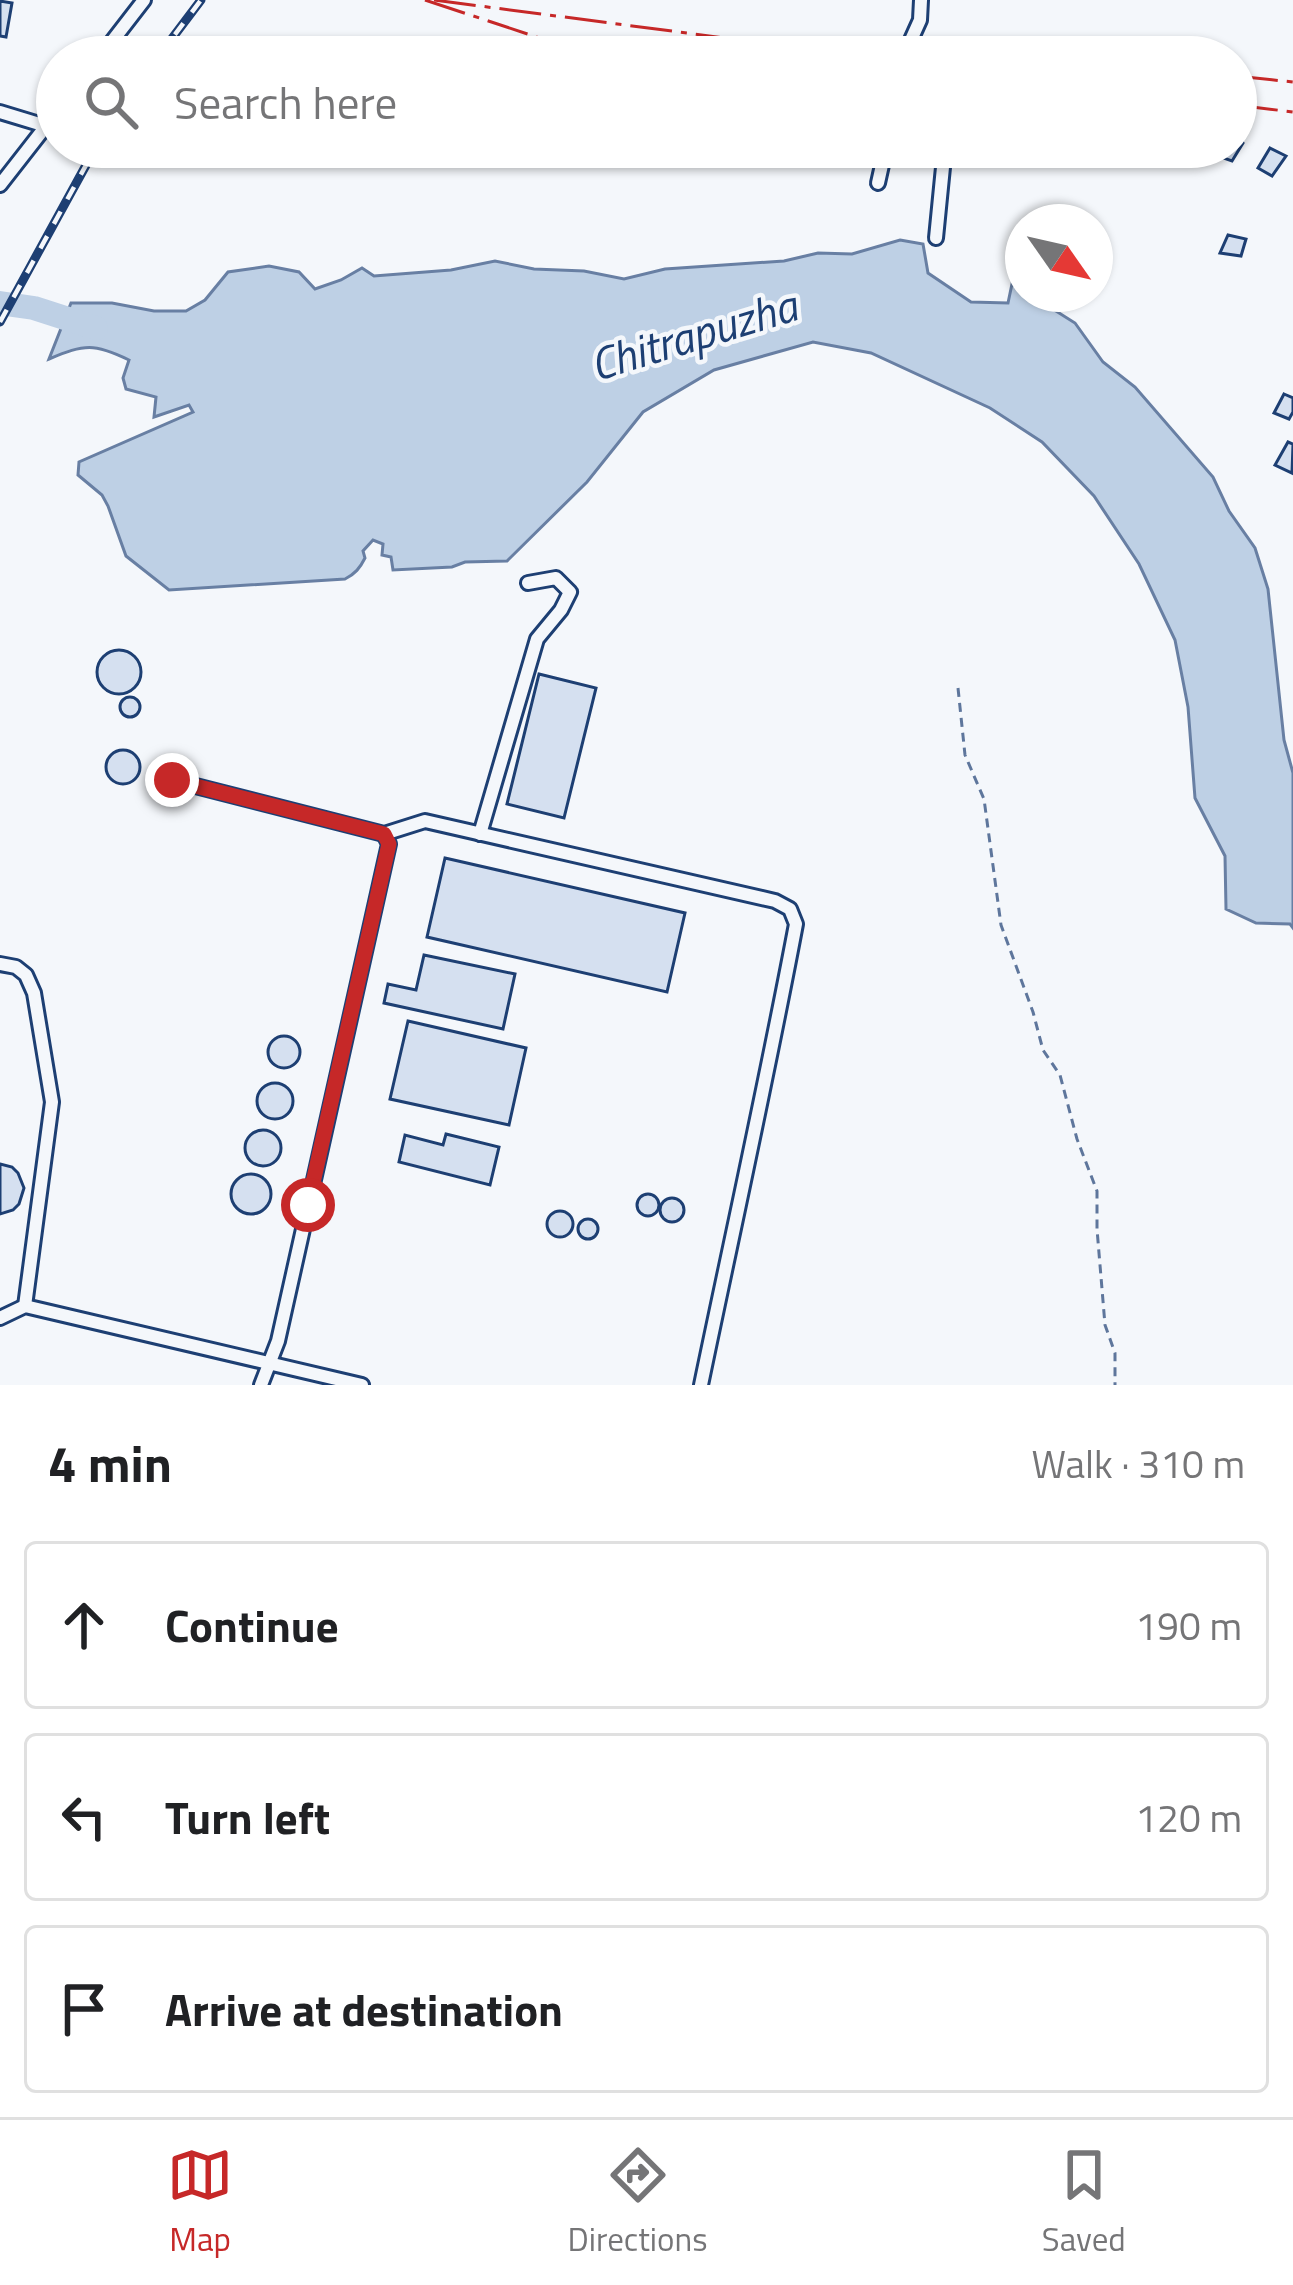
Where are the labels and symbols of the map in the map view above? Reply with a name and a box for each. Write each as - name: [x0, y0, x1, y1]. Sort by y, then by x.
- north arrow: [1005, 204, 1113, 312]
- water label: Chitrapuzha: [581, 270, 807, 398]
- route end: [145, 753, 199, 807]
- route start: [281, 1178, 335, 1232]

